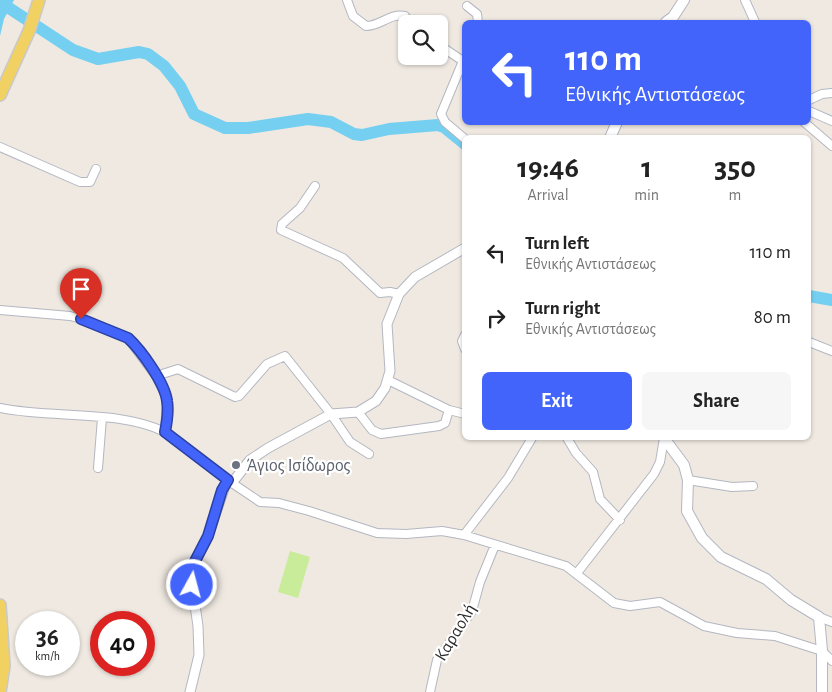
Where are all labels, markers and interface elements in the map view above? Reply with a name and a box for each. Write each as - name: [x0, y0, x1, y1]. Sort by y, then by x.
- map controls: [398, 15, 448, 65]
- button: search: [398, 15, 448, 65]
- icon: left: [482, 40, 547, 105]
- text: 110 m: [565, 42, 642, 77]
- text: Εθνικής Αντιστάσεως: [565, 83, 745, 105]
- text: 19:46: [517, 153, 579, 183]
- text: 1: [641, 153, 652, 183]
- text: 350: [714, 153, 756, 183]
- text: Arrival: [527, 187, 569, 203]
- text: min: [634, 187, 659, 203]
- text: m: [729, 187, 741, 203]
- text: Turn left: [525, 234, 589, 253]
- icon: left: [482, 239, 510, 267]
- text: 110 m: [750, 243, 791, 262]
- text: Εθνικής Αντιστάσεως: [525, 256, 656, 272]
- pin: [60, 268, 102, 319]
- icon: arrive: [67, 275, 95, 303]
- text: Turn right: [525, 299, 600, 318]
- icon: right: [482, 304, 510, 332]
- text: 80 m: [754, 308, 791, 327]
- text: Εθνικής Αντιστάσεως: [525, 321, 656, 337]
- button: Exit: [482, 372, 632, 430]
- button: Share: [642, 372, 791, 430]
- place label: Άγιος Ισίδωρος: [246, 456, 351, 475]
- marker: Άγιος Ισίδωρος: [230, 459, 242, 471]
- position arrow: [165, 558, 217, 610]
- street label: Καραολή: [432, 601, 480, 664]
- speed limit sign: 40: [90, 611, 155, 676]
- text: 36: [36, 625, 59, 650]
- text: km/h: [35, 650, 60, 662]

